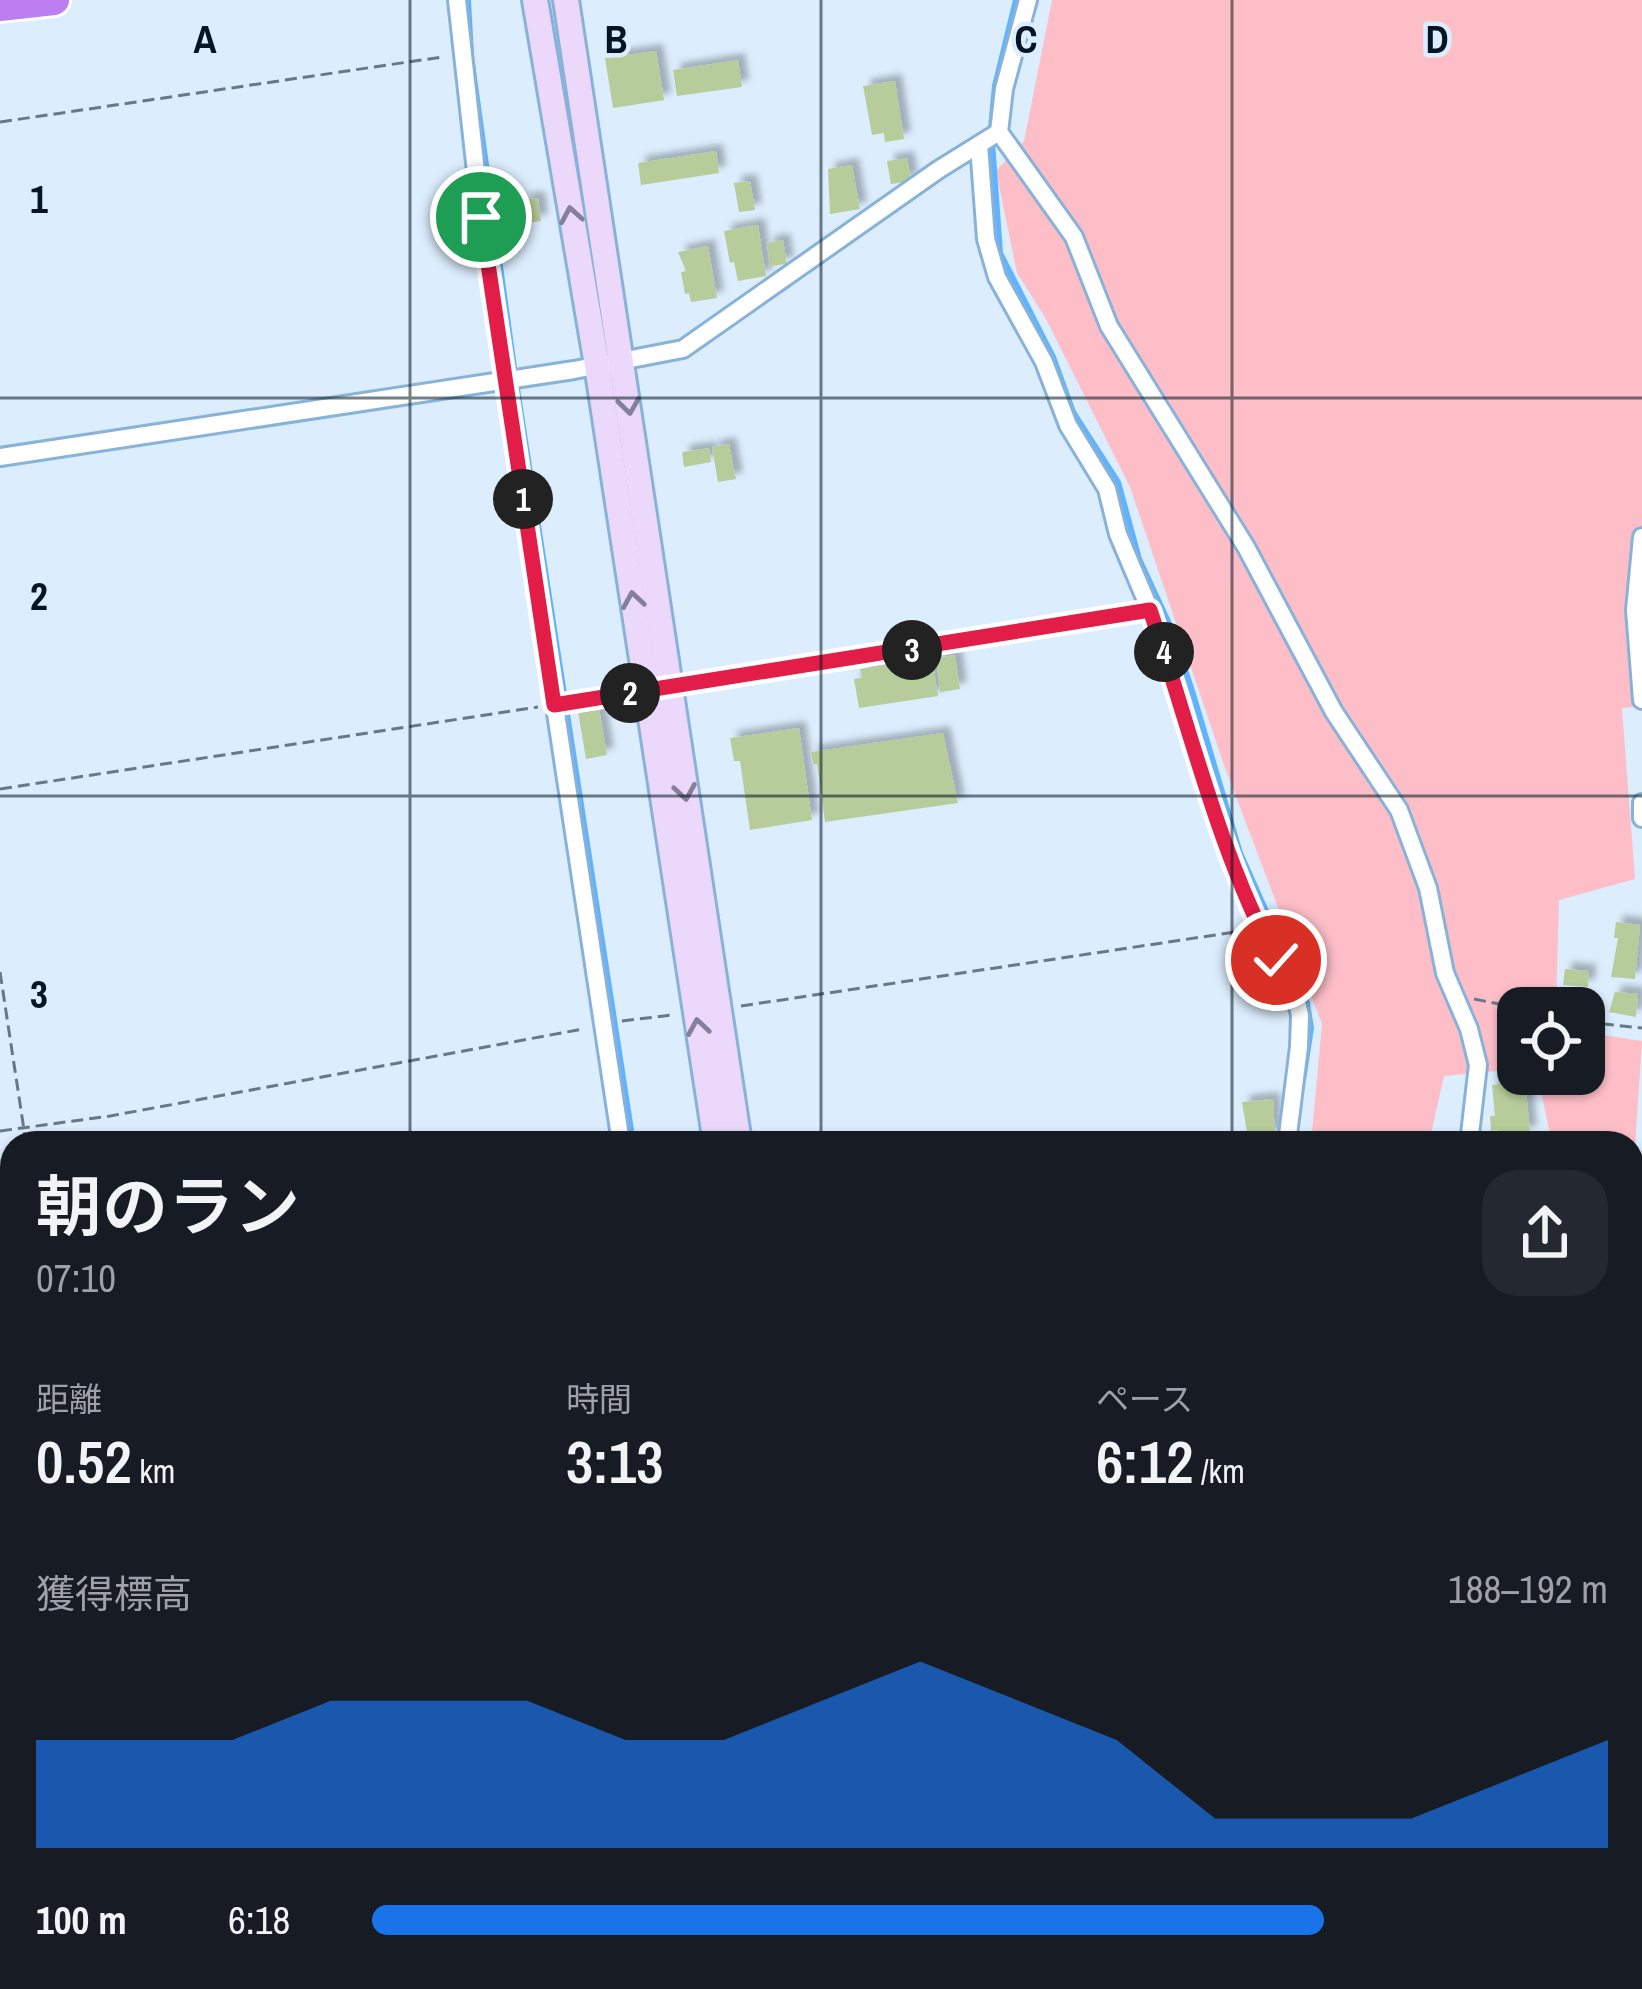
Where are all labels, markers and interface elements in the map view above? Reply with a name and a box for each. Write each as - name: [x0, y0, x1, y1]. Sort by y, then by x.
- text: A: [193, 13, 217, 65]
- text: B: [604, 13, 628, 65]
- text: C: [1014, 13, 1038, 65]
- text: D: [1425, 13, 1449, 65]
- pin: [430, 166, 532, 268]
- text: 1: [30, 173, 48, 225]
- icon: arrive: [448, 184, 514, 250]
- one-way arrow: [560, 206, 585, 226]
- one-way arrow: [615, 396, 641, 416]
- pin: 1: [493, 469, 553, 529]
- text: 1: [515, 477, 531, 521]
- text: 2: [30, 570, 48, 622]
- one-way arrow: [621, 591, 647, 610]
- pin: 3: [882, 620, 942, 680]
- pin: 4: [1134, 622, 1194, 682]
- text: 3: [904, 628, 920, 672]
- text: 4: [1156, 630, 1172, 674]
- pin: 2: [600, 663, 660, 723]
- text: 2: [622, 671, 638, 715]
- one-way arrow: [671, 782, 697, 802]
- pin: [1225, 909, 1327, 1011]
- icon: check: [1243, 927, 1309, 993]
- text: 3: [30, 968, 48, 1020]
- map controls: [1497, 987, 1605, 1095]
- button: locate: [1497, 987, 1605, 1095]
- one-way arrow: [686, 1018, 712, 1037]
- text: 朝のラン: [36, 1162, 300, 1251]
- button: share: [1482, 1170, 1608, 1296]
- text: 07:10: [36, 1252, 116, 1304]
- text: 距離: [36, 1377, 102, 1421]
- text: 時間: [566, 1377, 632, 1421]
- text: ペース: [1096, 1377, 1193, 1421]
- text: 0.52: [36, 1421, 132, 1502]
- text: 3:13: [566, 1421, 664, 1502]
- text: 6:12: [1096, 1421, 1194, 1502]
- text: km: [132, 1449, 175, 1493]
- text: /km: [1194, 1449, 1245, 1493]
- text: 188–192 m: [1448, 1563, 1608, 1615]
- text: 獲得標高: [36, 1568, 192, 1620]
- text: 100 m: [36, 1894, 127, 1946]
- text: 6:18: [228, 1894, 290, 1946]

